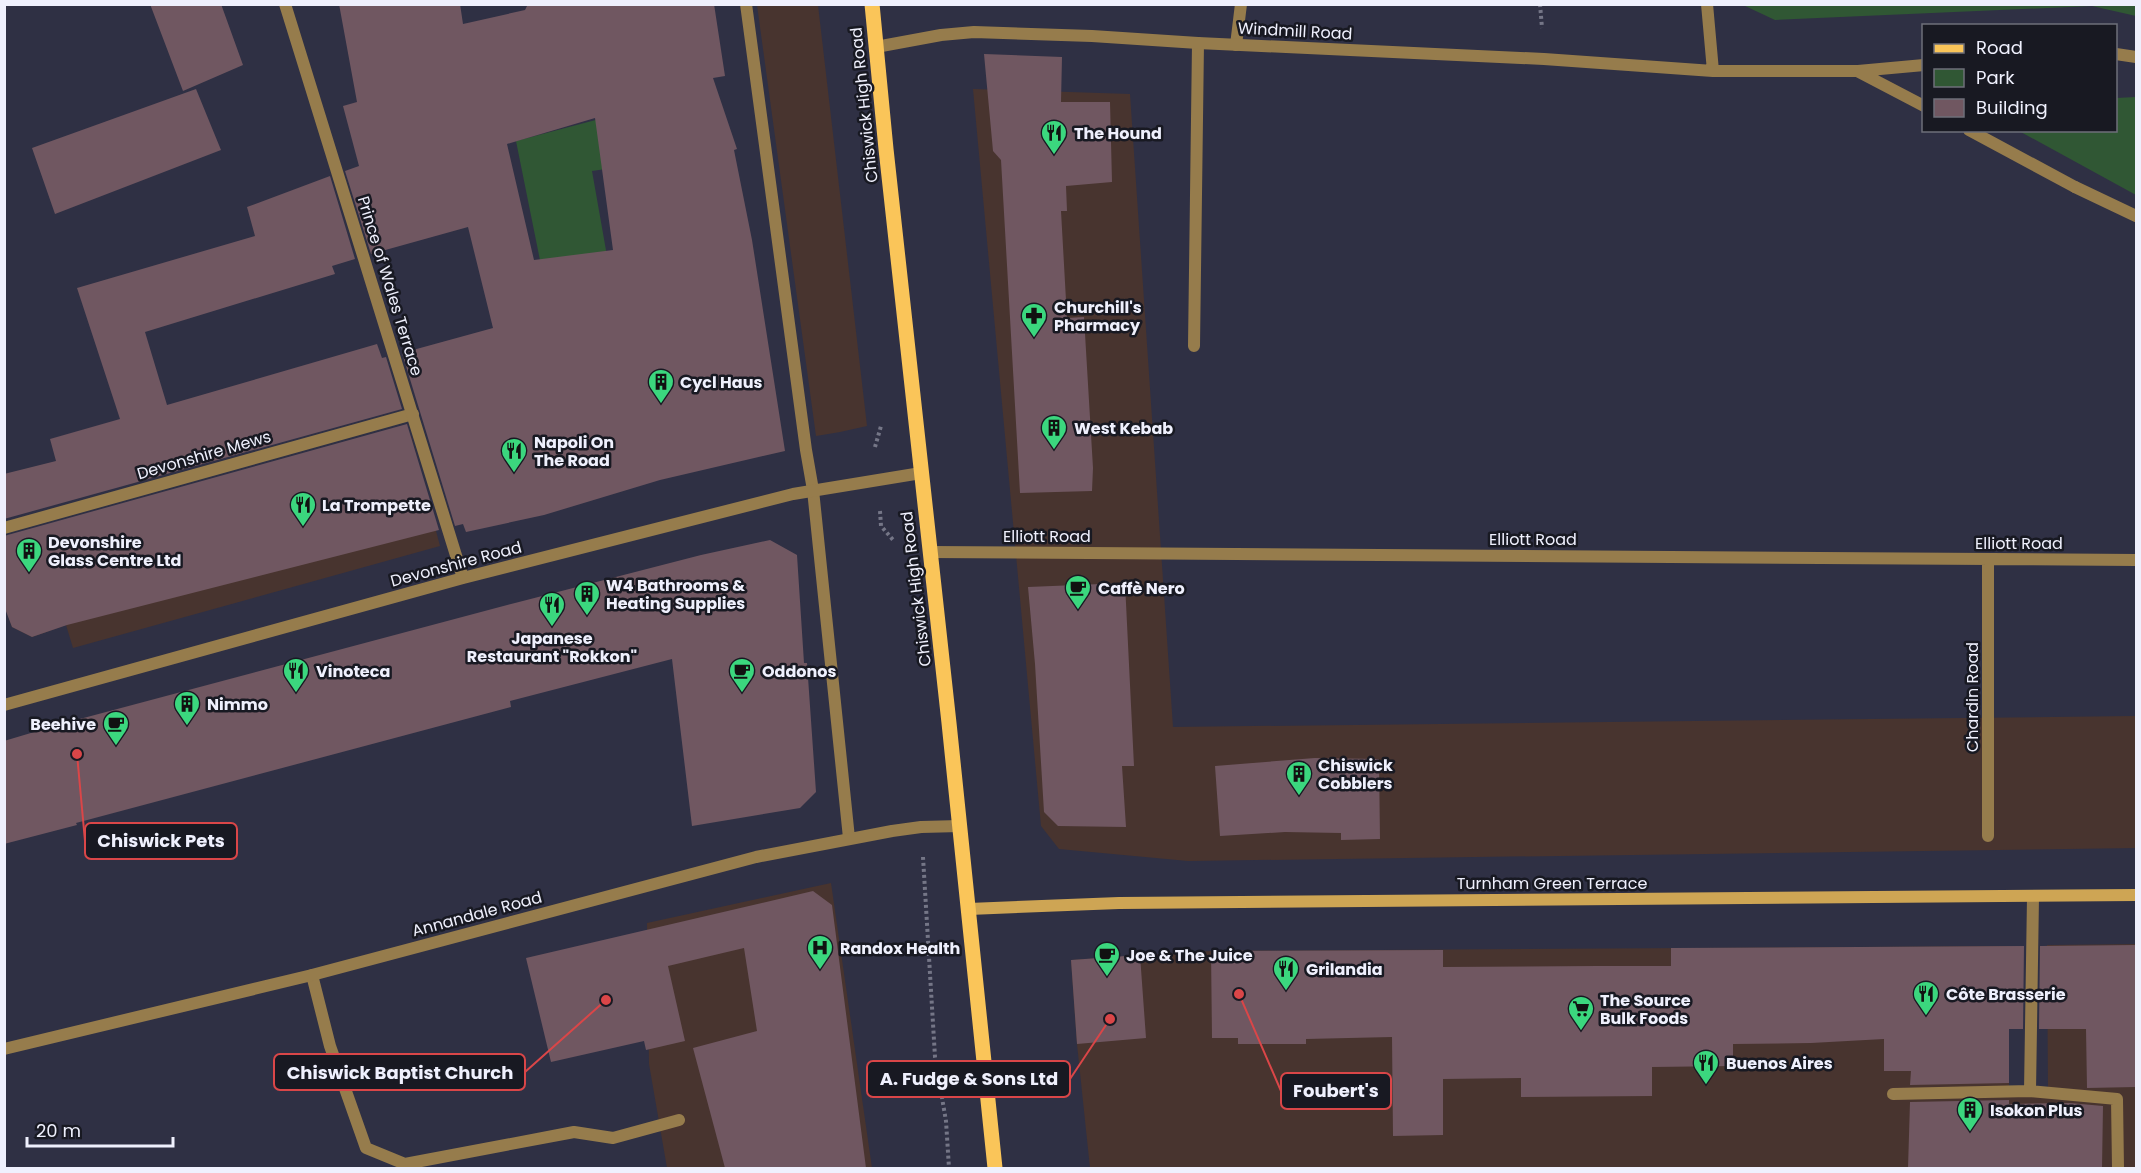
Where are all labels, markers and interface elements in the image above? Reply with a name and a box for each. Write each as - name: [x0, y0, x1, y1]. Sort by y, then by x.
- street label: Windmill Road: [1237, 17, 1353, 45]
- legend: [1922, 24, 2117, 132]
- street label: Chiswick High Road: [844, 26, 884, 184]
- text: Road: [1976, 35, 2023, 60]
- text: Park: [1976, 65, 2015, 90]
- text: Building: [1976, 95, 2048, 120]
- restaurant icon: The Hound: [1039, 118, 1069, 156]
- place label: The Hound: [1074, 122, 1162, 145]
- street label: Prince of Wales Terrace: [352, 193, 428, 379]
- place label: Churchill's Pharmacy: [1054, 296, 1142, 337]
- pharmacy icon: Churchill's Pharmacy: [1019, 301, 1049, 339]
- building icon: Cycl Haus: [646, 367, 676, 405]
- place label: Cycl Haus: [680, 371, 762, 394]
- building icon: West Kebab: [1039, 413, 1069, 451]
- place label: West Kebab: [1074, 417, 1173, 440]
- street label: Devonshire Mews: [134, 425, 274, 485]
- place label: Napoli On The Road: [534, 431, 614, 472]
- restaurant icon: Napoli On The Road: [499, 436, 529, 474]
- restaurant icon: La Trompette: [288, 490, 318, 528]
- place label: La Trompette: [322, 494, 431, 517]
- street label: Chiswick High Road: [895, 510, 937, 668]
- street label: Elliott Road: [1003, 525, 1091, 548]
- street label: Elliott Road: [1489, 528, 1577, 551]
- place label: Devonshire Glass Centre Ltd: [48, 531, 181, 572]
- street label: Elliott Road: [1975, 532, 2063, 555]
- street label: Devonshire Road: [388, 535, 524, 593]
- building icon: Devonshire Glass Centre Ltd: [14, 536, 44, 574]
- cafe icon: Caffè Nero: [1063, 573, 1093, 611]
- place label: W4 Bathrooms & Heating Supplies: [606, 574, 745, 615]
- place label: Caffè Nero: [1098, 577, 1185, 600]
- building icon: W4 Bathrooms & Heating Supplies: [572, 579, 602, 617]
- restaurant icon: Japanese Restaurant "Rokkon": [537, 590, 567, 628]
- place label: Japanese Restaurant "Rokkon": [467, 627, 637, 668]
- street label: Chardin Road: [1961, 642, 1984, 752]
- restaurant icon: Vinoteca: [281, 656, 311, 694]
- cafe icon: Oddonos: [727, 656, 757, 694]
- place label: Vinoteca: [316, 660, 390, 683]
- place label: Oddonos: [762, 660, 836, 683]
- building icon: Nimmo: [172, 689, 202, 727]
- place label: Nimmo: [207, 693, 268, 716]
- cafe icon: Beehive: [101, 709, 131, 747]
- place label: Beehive: [30, 713, 96, 736]
- place label: Chiswick Cobblers: [1318, 754, 1393, 795]
- building icon: Chiswick Cobblers: [1284, 759, 1314, 797]
- callout: Chiswick Pets: [85, 823, 237, 859]
- text: Chiswick Pets: [97, 828, 225, 853]
- street label: Turnham Green Terrace: [1457, 872, 1647, 895]
- street label: Annandale Road: [409, 886, 545, 942]
- hospital icon: Randox Health: [805, 933, 835, 971]
- place label: Randox Health: [840, 937, 960, 960]
- cafe icon: Joe & The Juice: [1092, 940, 1122, 978]
- place label: Joe & The Juice: [1126, 944, 1253, 967]
- restaurant icon: Grilandia: [1271, 954, 1301, 992]
- place label: Grilandia: [1306, 958, 1383, 981]
- restaurant icon: Côte Brasserie: [1911, 979, 1941, 1017]
- place label: Côte Brasserie: [1946, 983, 2066, 1006]
- place label: The Source Bulk Foods: [1600, 989, 1691, 1030]
- supermarket icon: The Source Bulk Foods: [1566, 994, 1596, 1032]
- restaurant icon: Buenos Aires: [1691, 1048, 1721, 1086]
- place label: Buenos Aires: [1726, 1052, 1833, 1075]
- callout: Chiswick Baptist Church: [274, 1054, 525, 1090]
- text: Chiswick Baptist Church: [287, 1060, 513, 1085]
- callout: A. Fudge & Sons Ltd: [867, 1061, 1070, 1097]
- text: A. Fudge & Sons Ltd: [880, 1066, 1058, 1091]
- callout: Foubert's: [1281, 1073, 1391, 1109]
- text: Foubert's: [1293, 1078, 1379, 1103]
- building icon: Isokon Plus: [1955, 1095, 1985, 1133]
- place label: Isokon Plus: [1990, 1099, 2083, 1122]
- scale bar: [27, 1110, 172, 1148]
- text: 20 m: [36, 1118, 81, 1143]

